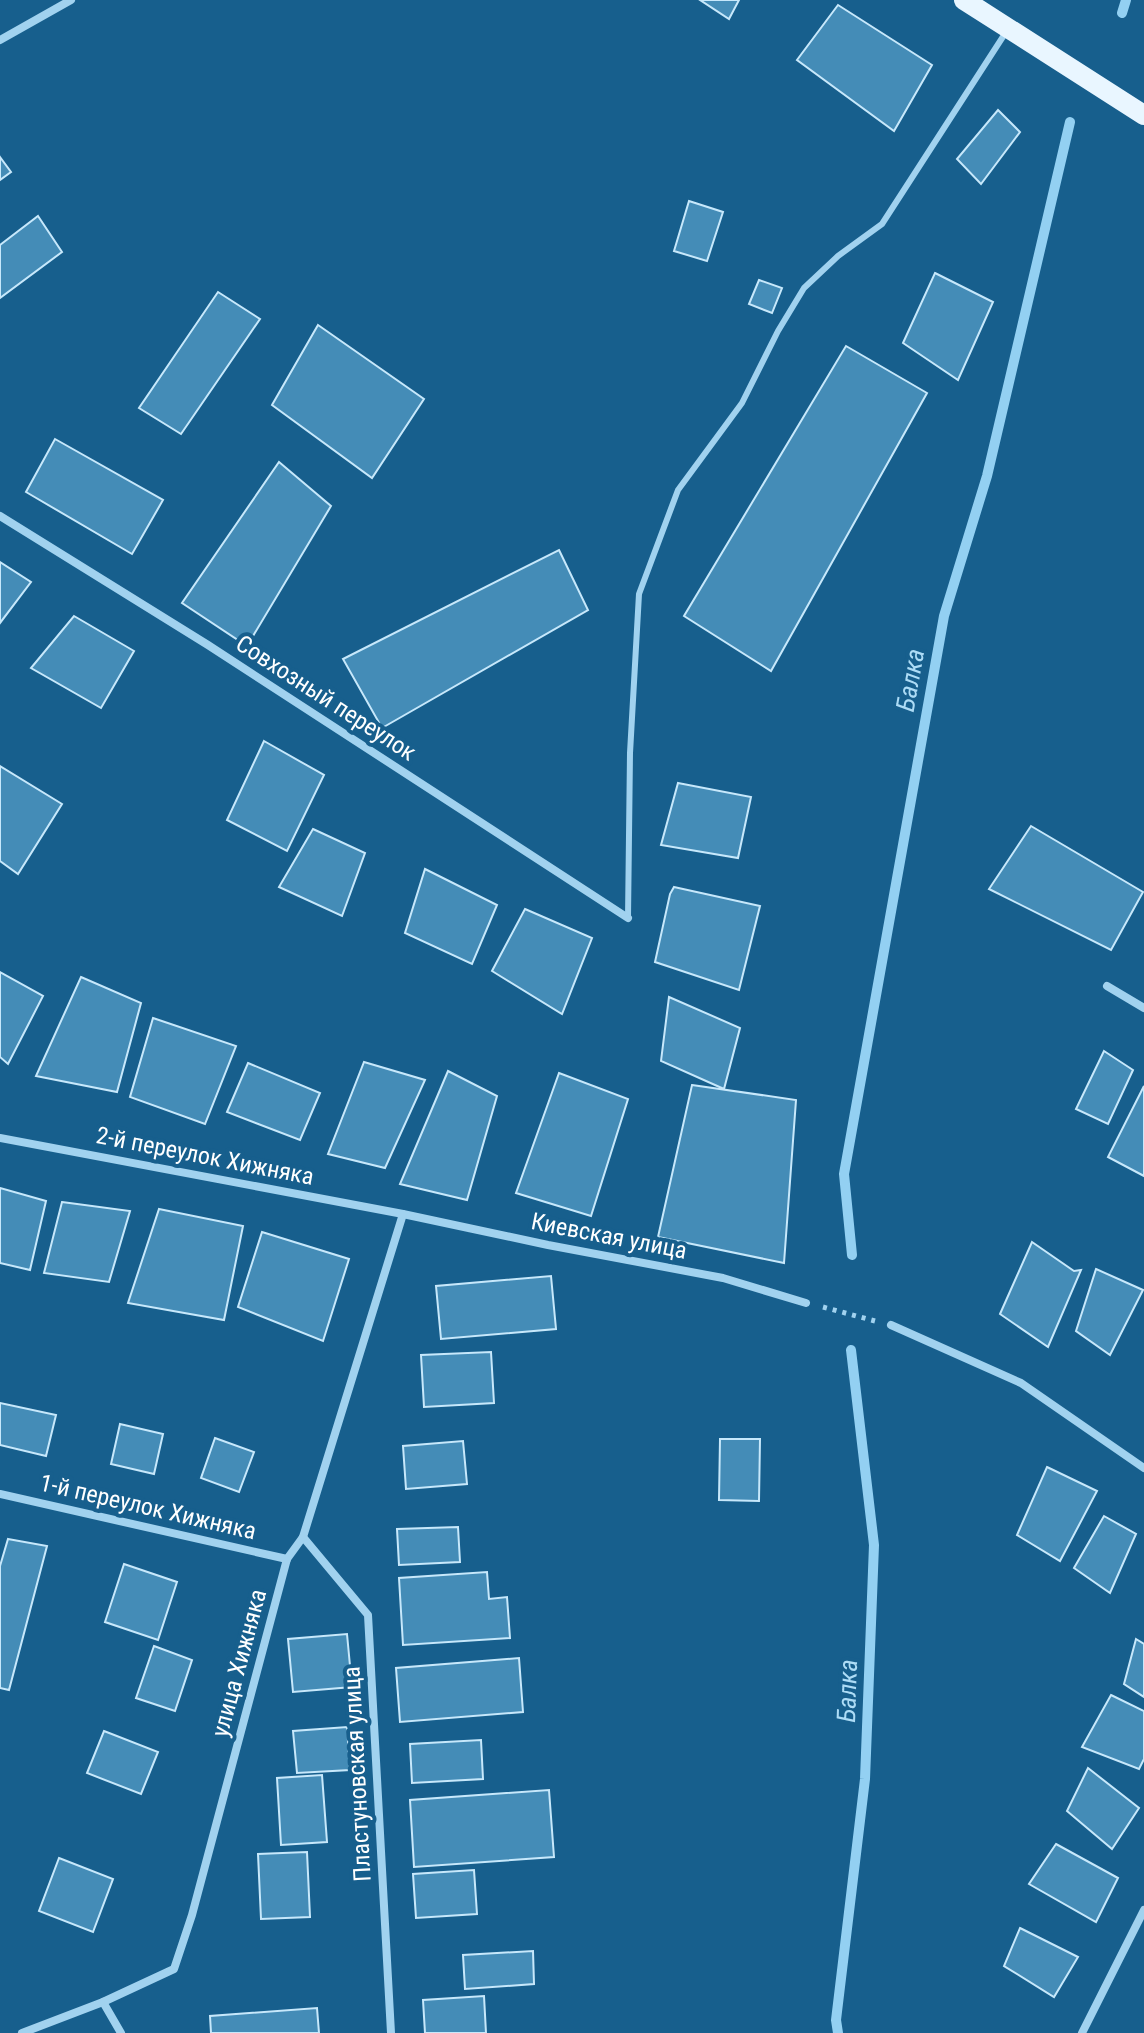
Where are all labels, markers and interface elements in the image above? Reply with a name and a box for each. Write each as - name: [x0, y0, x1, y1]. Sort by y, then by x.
- street label: Совхозный переулок: [231, 629, 422, 767]
- water label: Балка: [890, 646, 930, 714]
- street label: 2-й переулок Хижняка: [94, 1121, 316, 1191]
- street label: Киевская улица: [529, 1207, 689, 1265]
- street label: 1-й переулок Хижняка: [37, 1469, 259, 1545]
- street label: улица Хижняка: [206, 1586, 272, 1740]
- water label: Балка: [831, 1659, 863, 1723]
- street label: Пластуновская улица: [337, 1666, 377, 1882]

